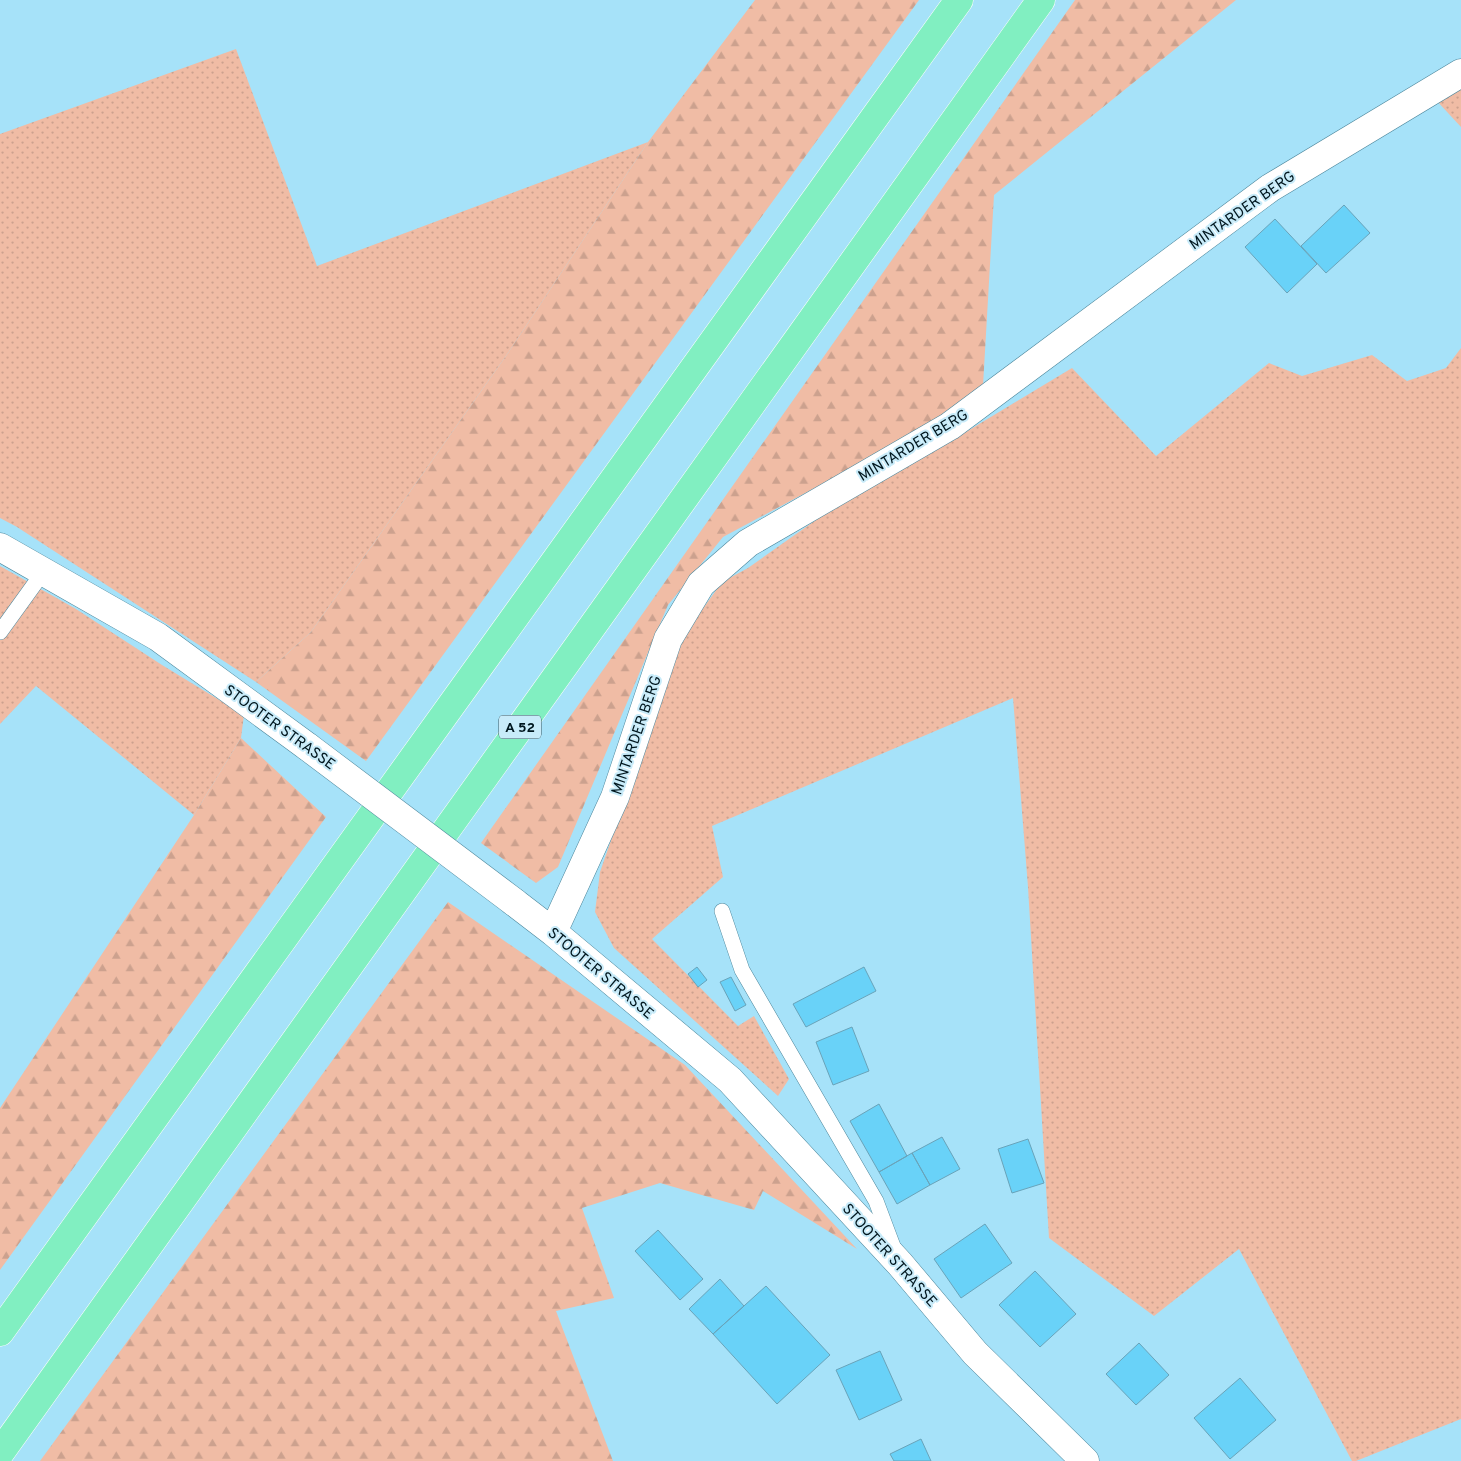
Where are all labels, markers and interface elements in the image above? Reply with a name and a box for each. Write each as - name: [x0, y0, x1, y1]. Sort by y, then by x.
- street label: MINTARDER BERG: [1186, 168, 1299, 255]
- street label: MINTARDER BERG: [855, 406, 972, 487]
- street label: MINTARDER BERG: [608, 673, 667, 798]
- street label: STOOTER STRASSE: [220, 681, 338, 775]
- road number: A 52: [499, 716, 541, 739]
- street label: STOOTER STRASSE: [543, 924, 657, 1024]
- street label: STOOTER STRASSE: [837, 1200, 940, 1312]

